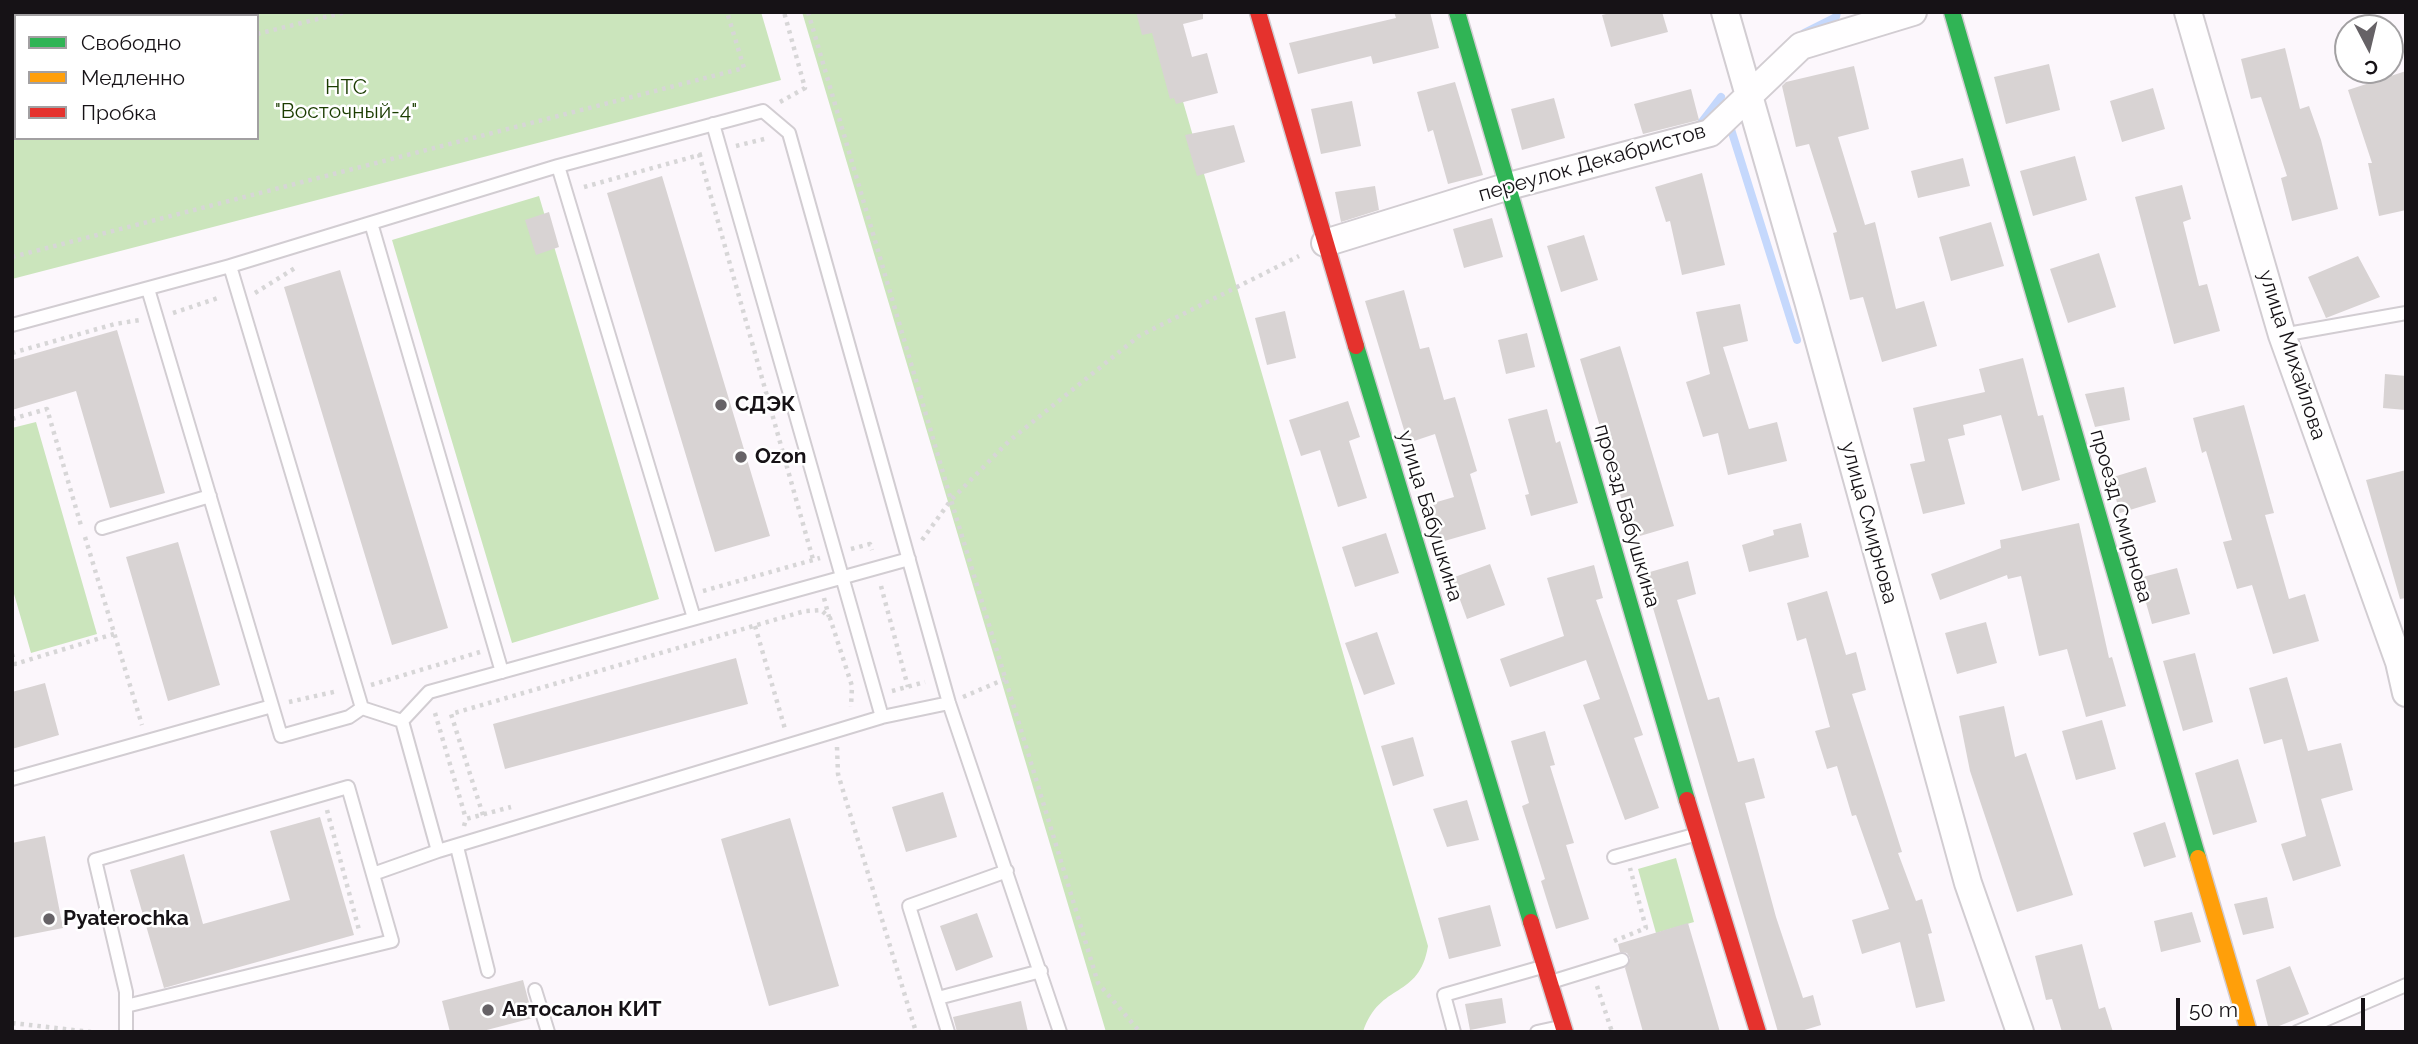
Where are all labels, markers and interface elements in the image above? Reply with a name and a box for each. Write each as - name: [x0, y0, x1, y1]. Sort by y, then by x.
- legend: [14, 14, 259, 140]
- north arrow: [2334, 14, 2404, 84]
- text: Свободно: [81, 30, 181, 55]
- text: С: [2364, 56, 2379, 80]
- text: Медленно: [81, 65, 185, 90]
- park label: НТС "Восточный-4": [275, 75, 417, 125]
- text: Пробка: [81, 100, 157, 125]
- street label: переулок Декабристов: [1475, 118, 1709, 208]
- street label: улица Михайлова: [2253, 267, 2331, 443]
- place label: СДЭК: [735, 392, 795, 418]
- marker: СДЭК: [713, 397, 729, 413]
- street label: проезд Бабушкина: [1589, 421, 1665, 611]
- street label: улица Бабушкина: [1392, 427, 1468, 605]
- street label: проезд Смирнова: [2084, 427, 2158, 605]
- street label: улица Смирнова: [1835, 439, 1903, 607]
- place label: Ozon: [755, 444, 806, 470]
- marker: Ozon: [733, 449, 749, 465]
- place label: Pyaterochka: [63, 906, 189, 932]
- marker: Pyaterochka: [41, 911, 57, 927]
- scale bar: [2180, 984, 2369, 1028]
- place label: Автосалон КИТ: [502, 997, 662, 1023]
- text: 50 m: [2189, 997, 2238, 1022]
- marker: Автосалон КИТ: [480, 1002, 496, 1018]

